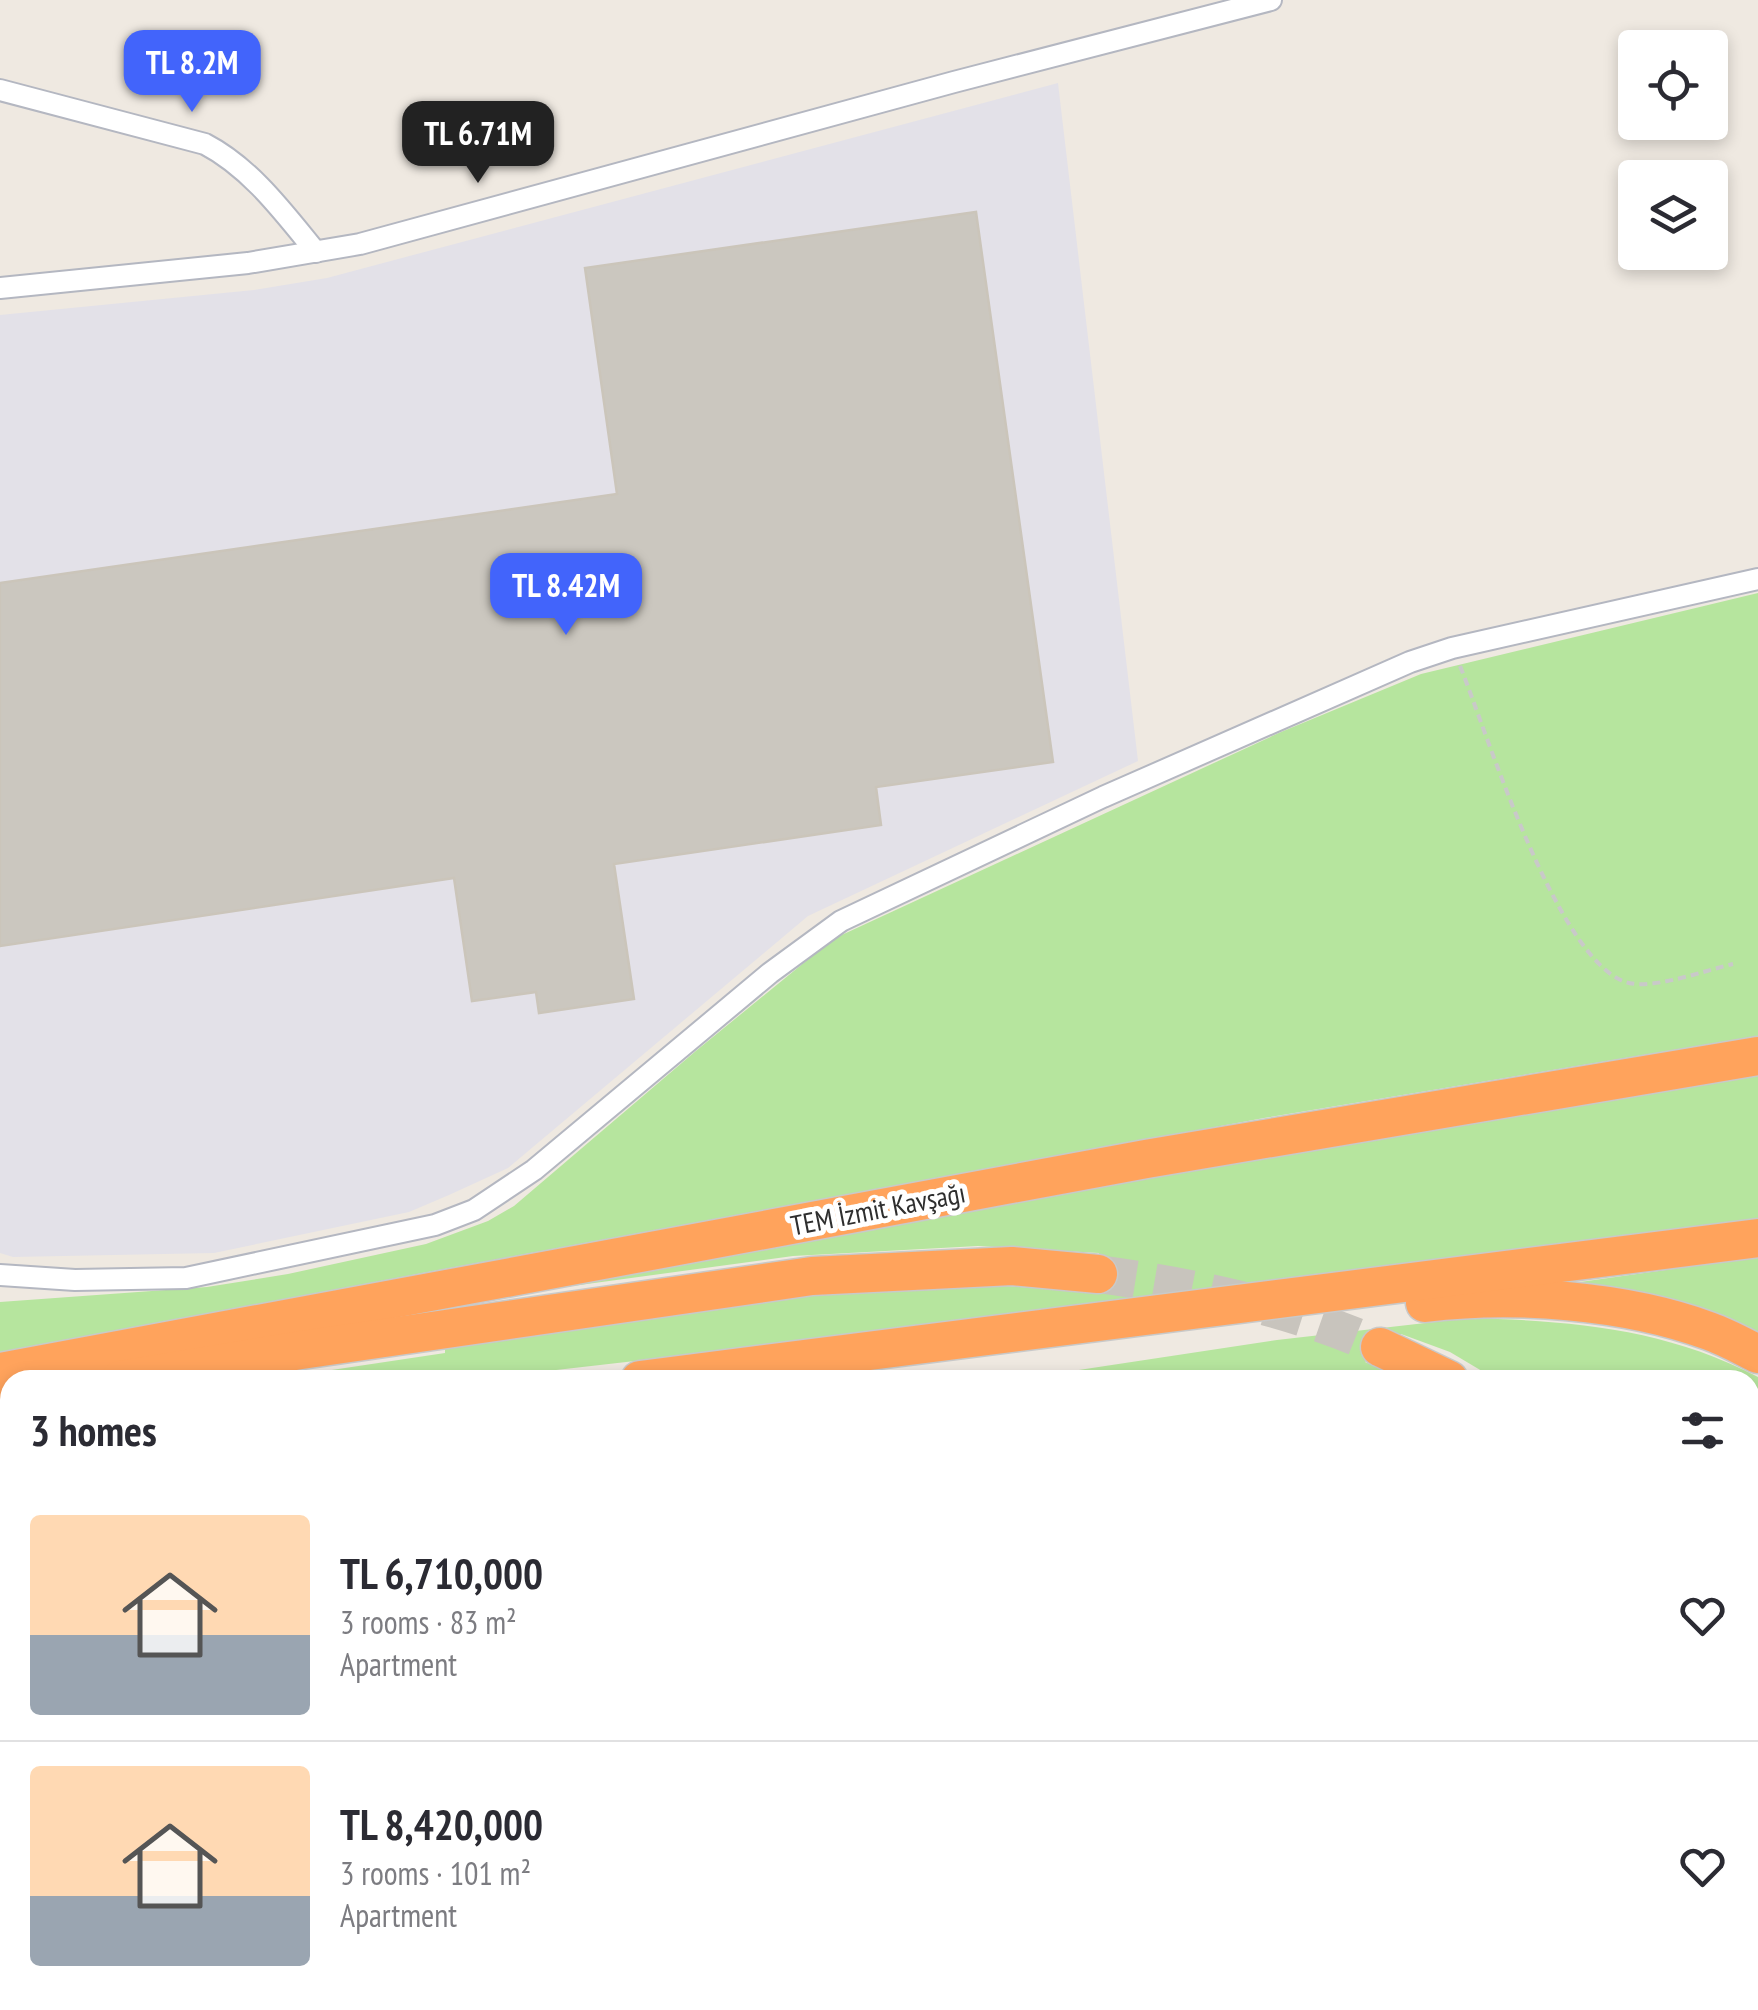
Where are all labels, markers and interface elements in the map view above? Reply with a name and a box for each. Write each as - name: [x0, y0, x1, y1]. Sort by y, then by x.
- pin: TL 8.2M: [100, 30, 284, 115]
- map controls: [1618, 30, 1728, 270]
- button: locate: [1618, 30, 1728, 140]
- text: TL 8.2M: [146, 41, 238, 83]
- pin: TL 6.71M: [375, 101, 581, 186]
- text: TL 6.71M: [424, 112, 532, 154]
- button: layers: [1618, 160, 1728, 270]
- pin: TL 8.42M: [463, 553, 669, 638]
- text: TL 8.42M: [512, 564, 620, 606]
- street label: TEM İzmit Kavşağı: [788, 1173, 968, 1244]
- text: 3 homes: [30, 1403, 157, 1458]
- icon: filters: [1675, 1403, 1730, 1458]
- text: TL 6,710,000: [340, 1546, 543, 1601]
- icon: home: [110, 1555, 230, 1675]
- icon: heart: [1675, 1588, 1730, 1643]
- text: 3 rooms · 83 m²: [340, 1601, 517, 1643]
- text: Apartment: [340, 1643, 457, 1685]
- text: TL 8,420,000: [340, 1797, 543, 1852]
- icon: home: [110, 1806, 230, 1926]
- icon: heart: [1675, 1839, 1730, 1894]
- text: 3 rooms · 101 m²: [340, 1852, 531, 1894]
- text: Apartment: [340, 1894, 457, 1936]

